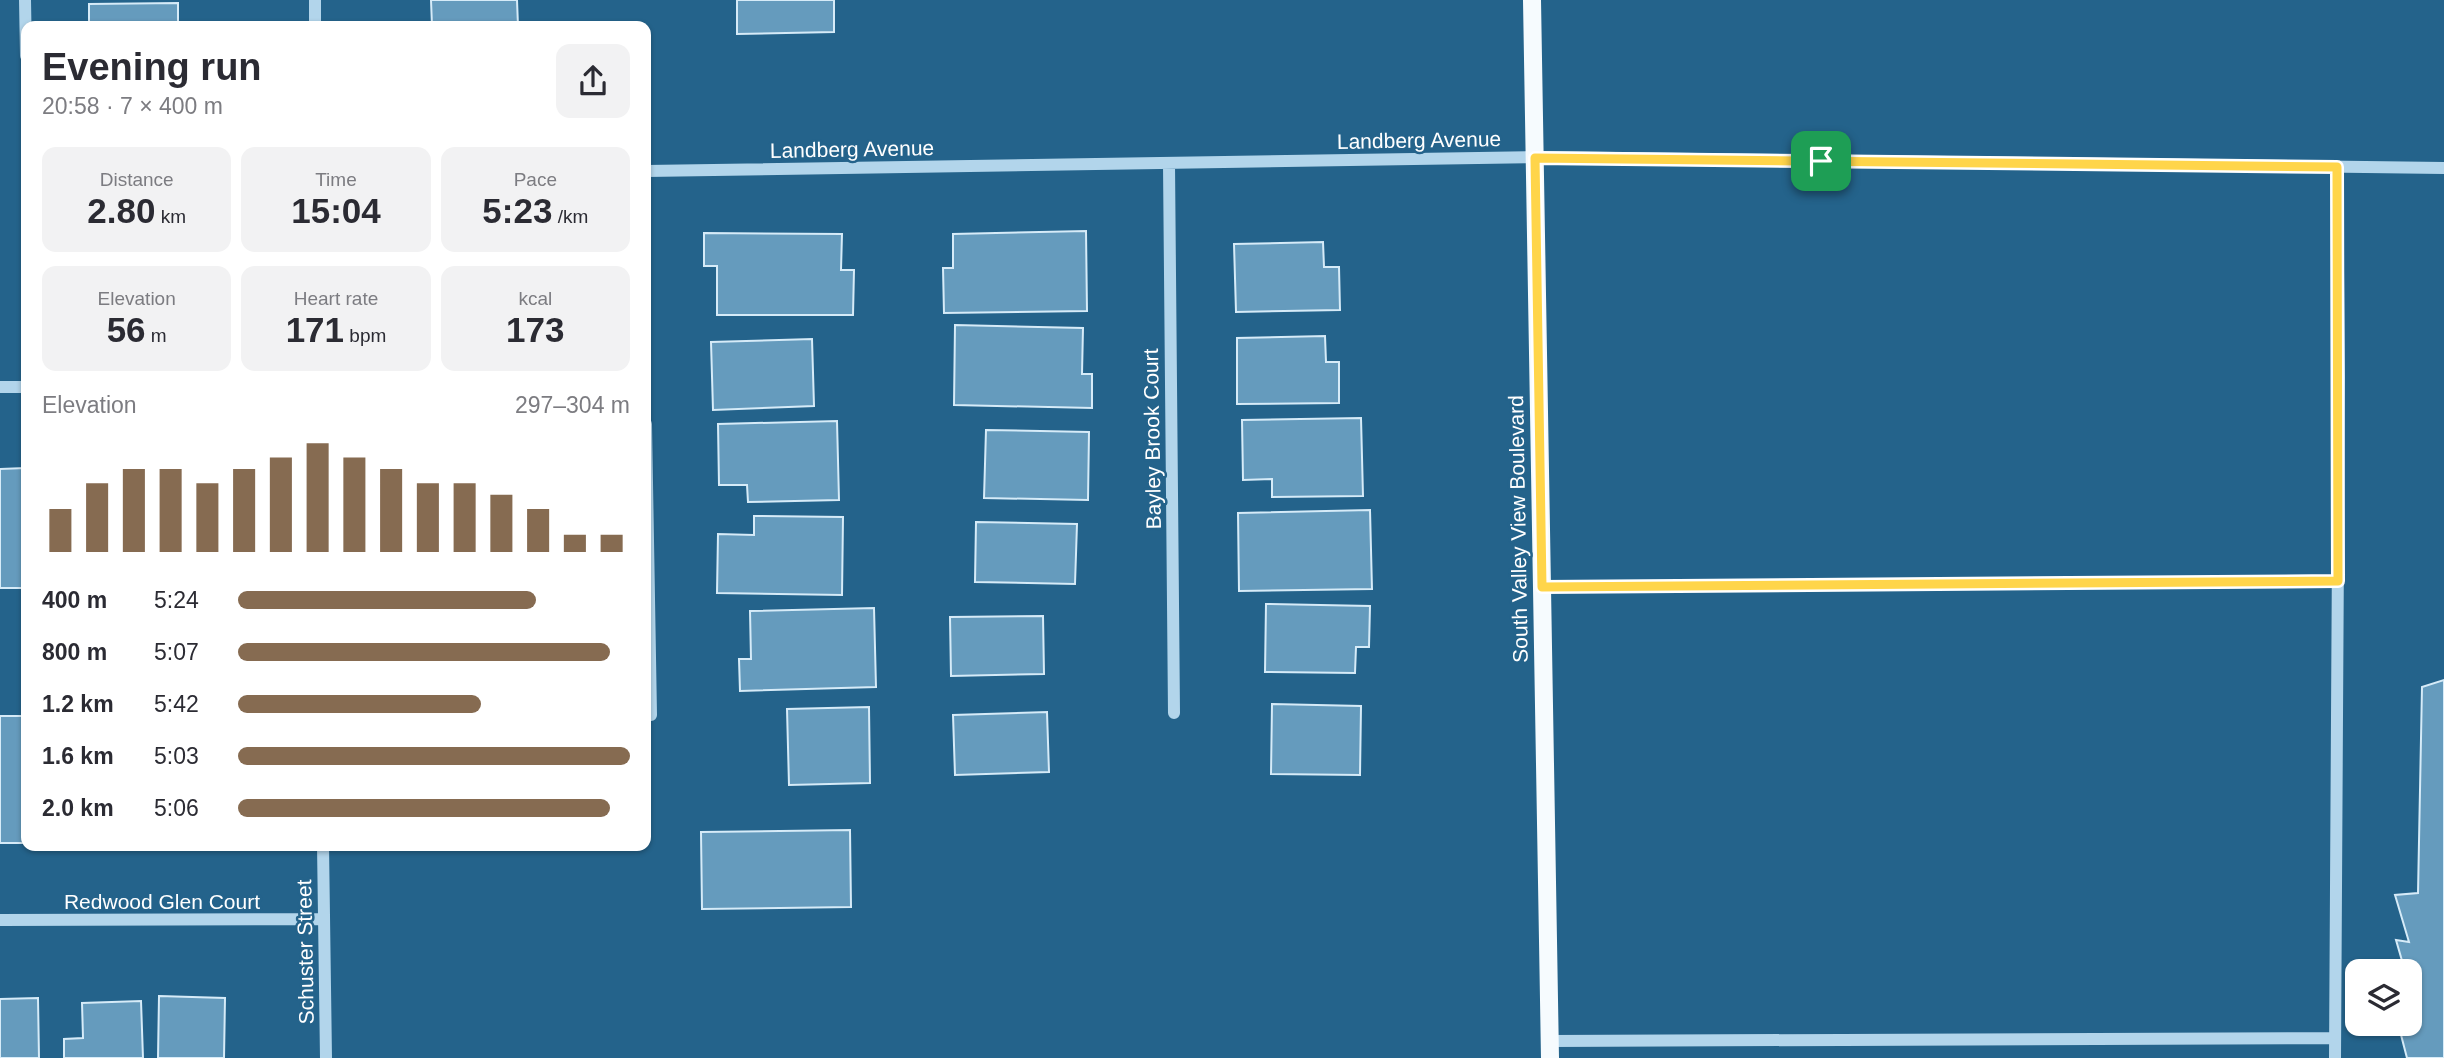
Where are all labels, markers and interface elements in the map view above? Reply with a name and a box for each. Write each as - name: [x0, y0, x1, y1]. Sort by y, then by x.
- button: share: [556, 44, 630, 118]
- text: Evening run: [42, 46, 262, 88]
- text: 20:58 · 7 × 400 m: [42, 93, 223, 119]
- street label: Landberg Avenue: [1337, 127, 1501, 153]
- pin: [1791, 131, 1851, 191]
- street label: Landberg Avenue: [770, 136, 934, 162]
- icon: arrive: [1802, 142, 1840, 180]
- text: Distance: [100, 169, 174, 190]
- text: Time: [315, 169, 357, 190]
- text: Pace: [514, 169, 557, 190]
- text: 2.80: [87, 191, 155, 230]
- text: 15:04: [291, 191, 381, 230]
- text: 5:23: [482, 191, 552, 230]
- text: km: [155, 206, 186, 227]
- text: /km: [552, 206, 588, 227]
- text: Elevation: [98, 288, 176, 309]
- text: Heart rate: [294, 288, 378, 309]
- text: kcal: [518, 288, 552, 309]
- text: 56: [107, 310, 146, 349]
- text: 171: [286, 310, 344, 349]
- text: 173: [506, 310, 565, 349]
- text: m: [146, 325, 167, 346]
- text: bpm: [344, 325, 386, 346]
- street label: Bayley Brook Court: [1139, 348, 1165, 530]
- text: Elevation: [42, 392, 137, 418]
- text: 297–304 m: [515, 392, 630, 418]
- street label: South Valley View Boulevard: [1504, 395, 1532, 663]
- text: 400 m: [42, 587, 107, 613]
- text: 5:24: [154, 587, 199, 613]
- text: 800 m: [42, 639, 107, 665]
- text: 5:07: [154, 639, 199, 665]
- text: 1.2 km: [42, 691, 114, 717]
- text: 5:42: [154, 691, 199, 717]
- text: 1.6 km: [42, 743, 114, 769]
- text: 5:03: [154, 743, 199, 769]
- text: 2.0 km: [42, 795, 114, 821]
- text: 5:06: [154, 795, 199, 821]
- street label: Schuster Street: [292, 879, 318, 1025]
- street label: Redwood Glen Court: [64, 890, 260, 913]
- map controls: [2345, 959, 2422, 1036]
- button: layers: [2345, 959, 2422, 1036]

